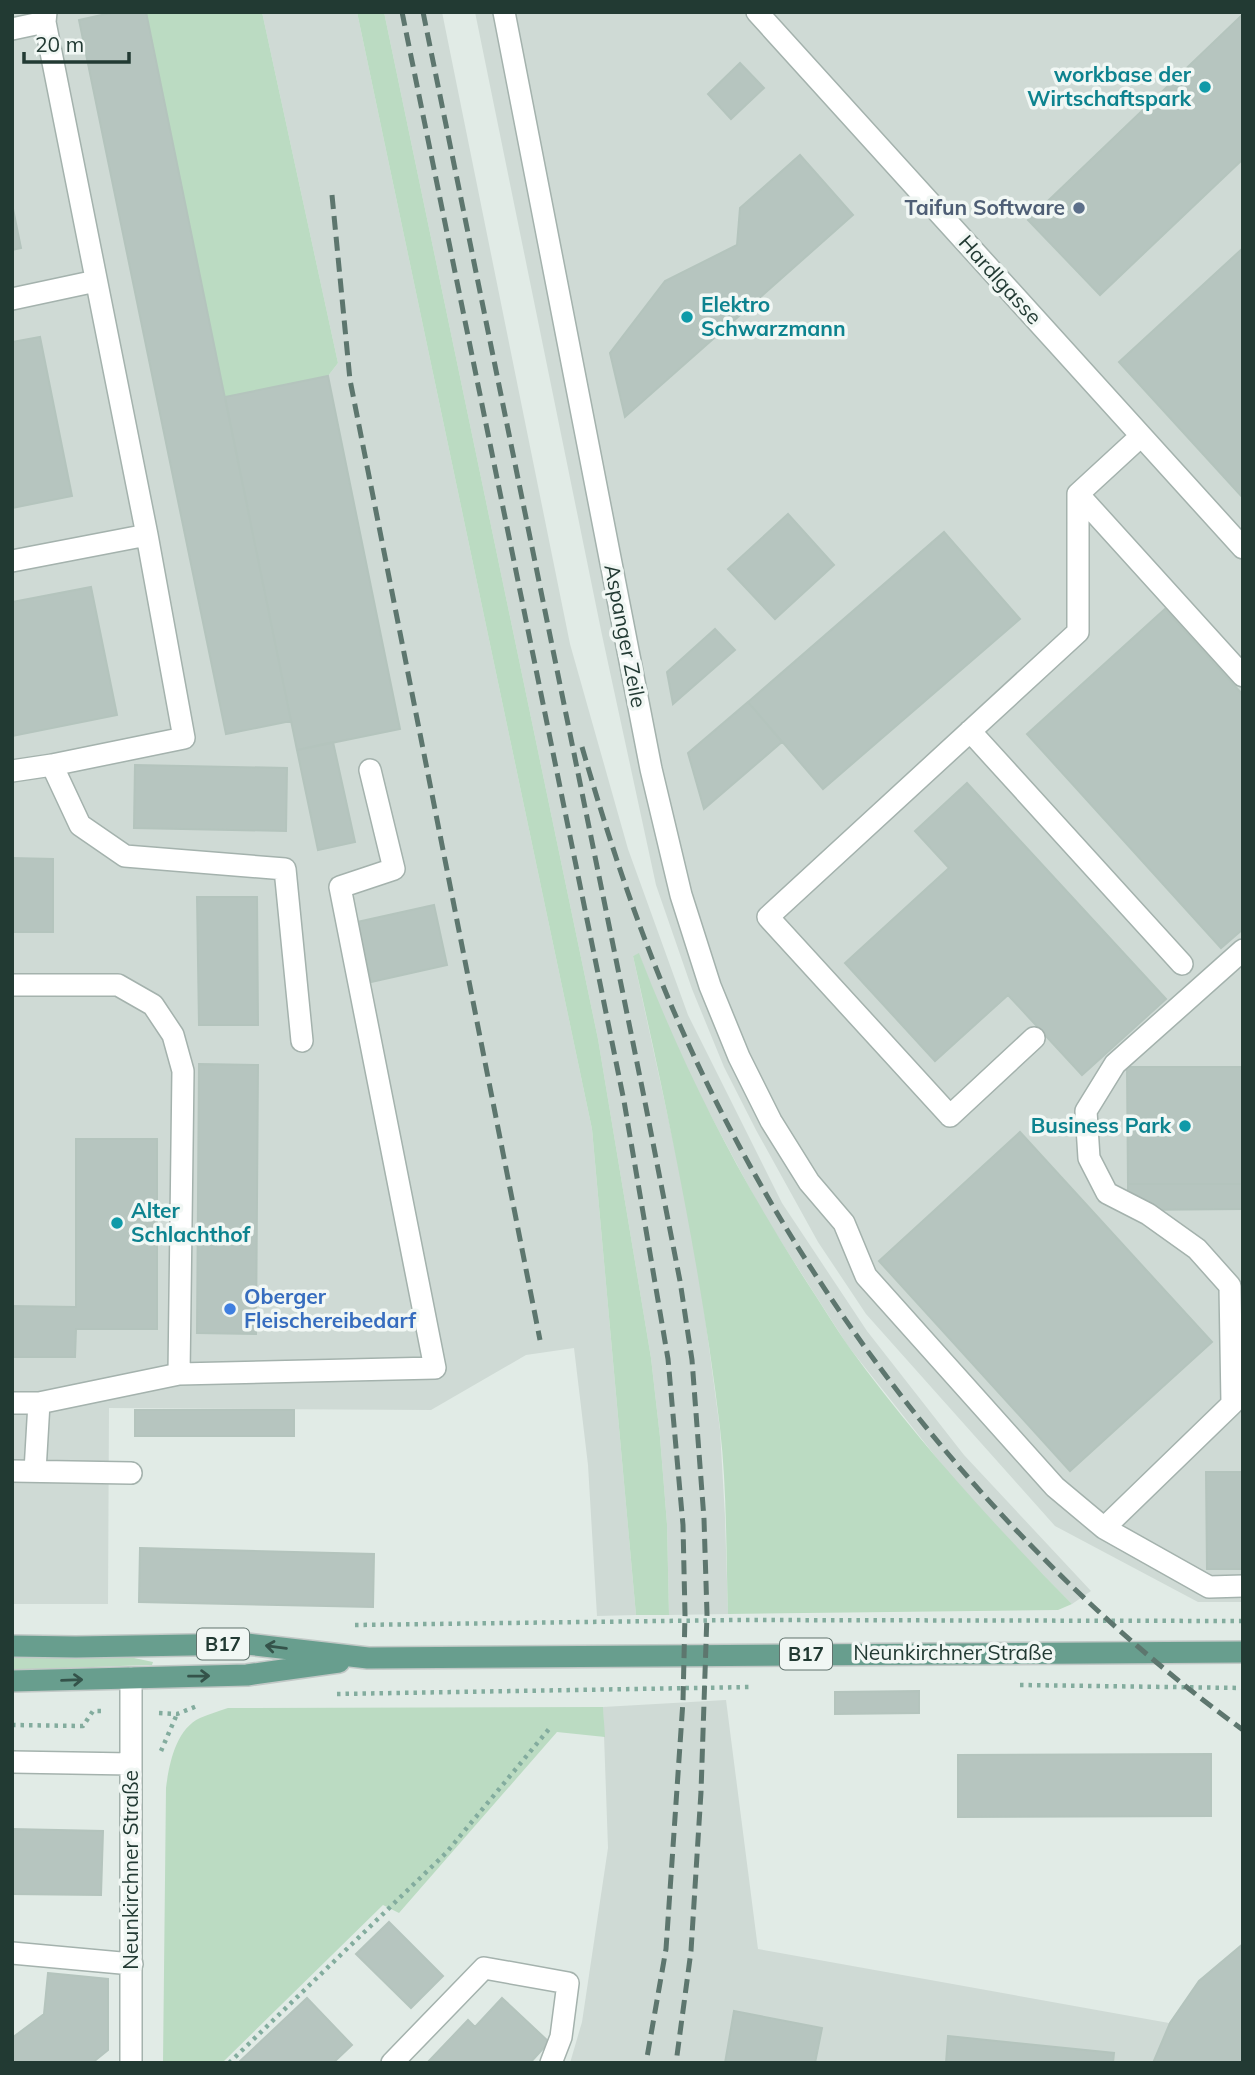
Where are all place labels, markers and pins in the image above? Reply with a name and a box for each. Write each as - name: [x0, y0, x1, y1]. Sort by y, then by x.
- place label: workbase der Wirtschaftspark: [1027, 61, 1192, 111]
- marker: workbase der Wirtschaftspark: [1197, 79, 1213, 95]
- place label: Taifun Software: [904, 194, 1065, 220]
- marker: Taifun Software: [1071, 200, 1087, 216]
- place label: Elektro Schwarzmann: [701, 291, 846, 341]
- marker: Elektro Schwarzmann: [679, 309, 695, 325]
- place label: Business Park: [1031, 1112, 1171, 1138]
- marker: Business Park: [1177, 1118, 1193, 1134]
- place label: Alter Schlachthof: [131, 1197, 251, 1247]
- marker: Alter Schlachthof: [109, 1215, 125, 1231]
- place label: Oberger Fleischereibedarf: [244, 1283, 417, 1333]
- marker: Oberger Fleischereibedarf: [222, 1301, 238, 1317]

